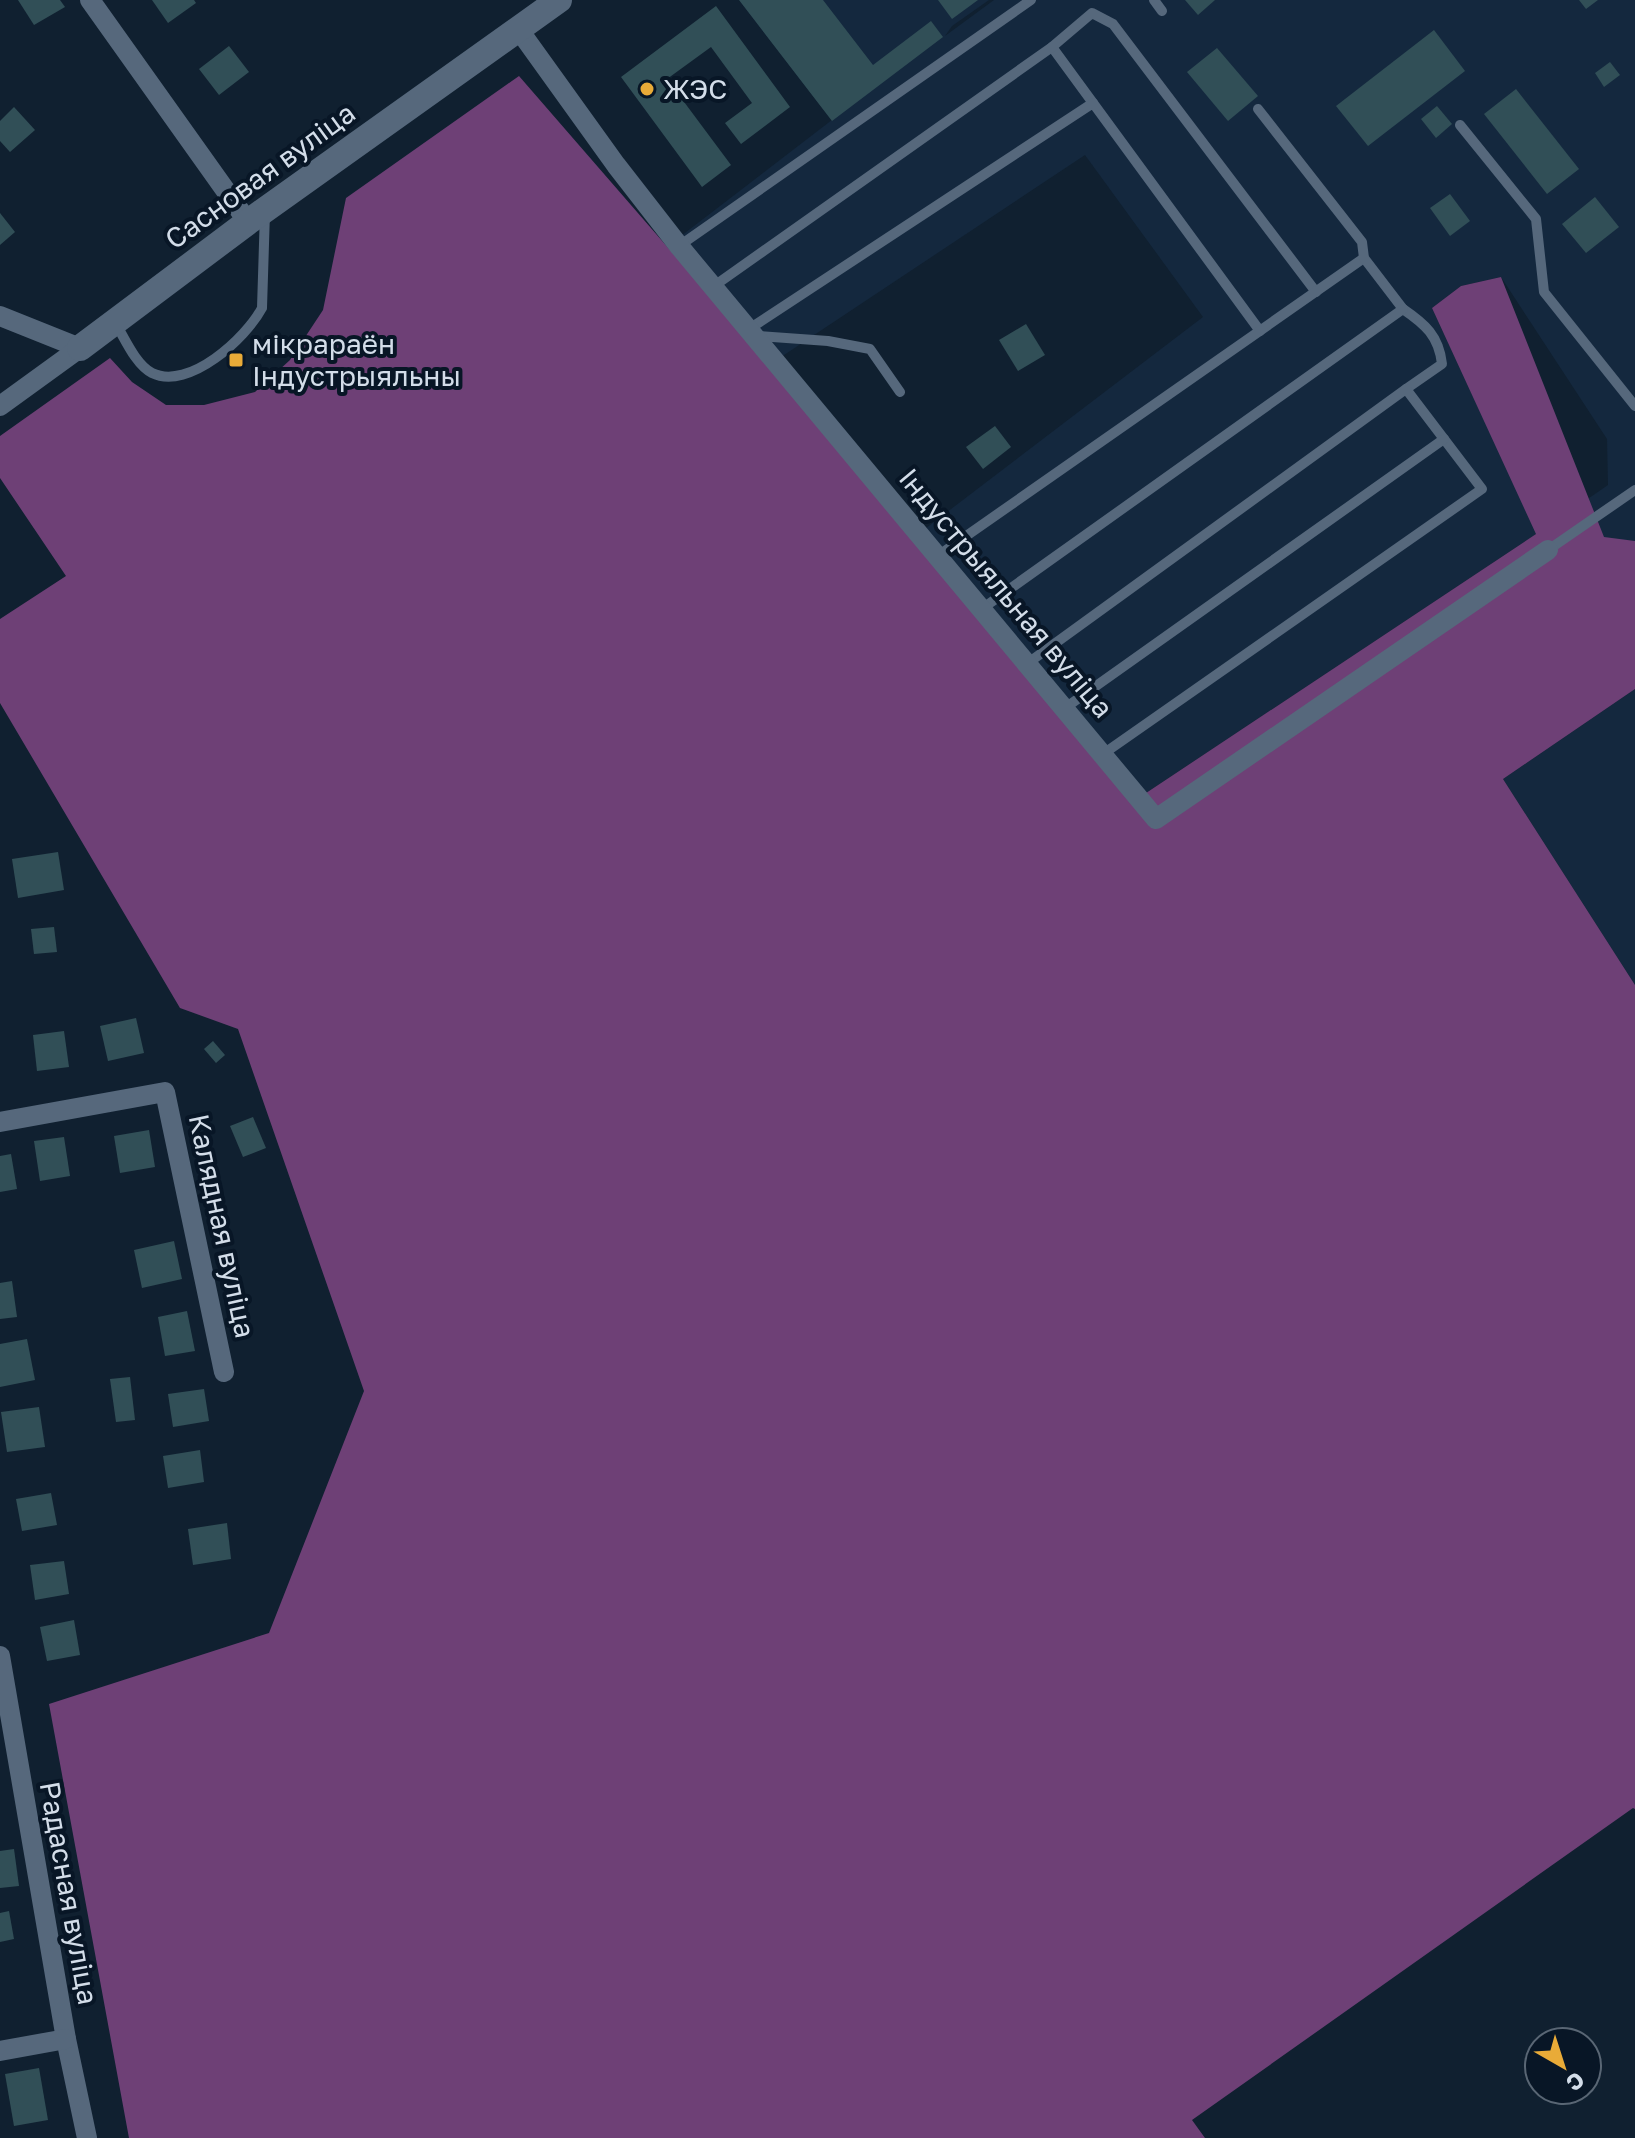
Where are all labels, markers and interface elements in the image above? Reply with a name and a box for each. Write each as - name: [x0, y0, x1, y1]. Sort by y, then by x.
- place label: ЖЭС: [663, 72, 727, 105]
- marker: ЖЭС: [638, 80, 656, 98]
- street label: Сасновая вуліца: [158, 96, 361, 255]
- place label: мікрараён Індустрыяльны: [252, 327, 461, 392]
- marker: мікрараён Індустрыяльны: [227, 351, 245, 369]
- street label: Індустрыяльная вуліца: [893, 461, 1120, 724]
- street label: Калядная вуліца: [183, 1111, 262, 1341]
- street label: Радасная вуліца: [34, 1779, 105, 2007]
- north arrow: [1523, 2026, 1603, 2106]
- text: С: [1561, 2067, 1590, 2097]

